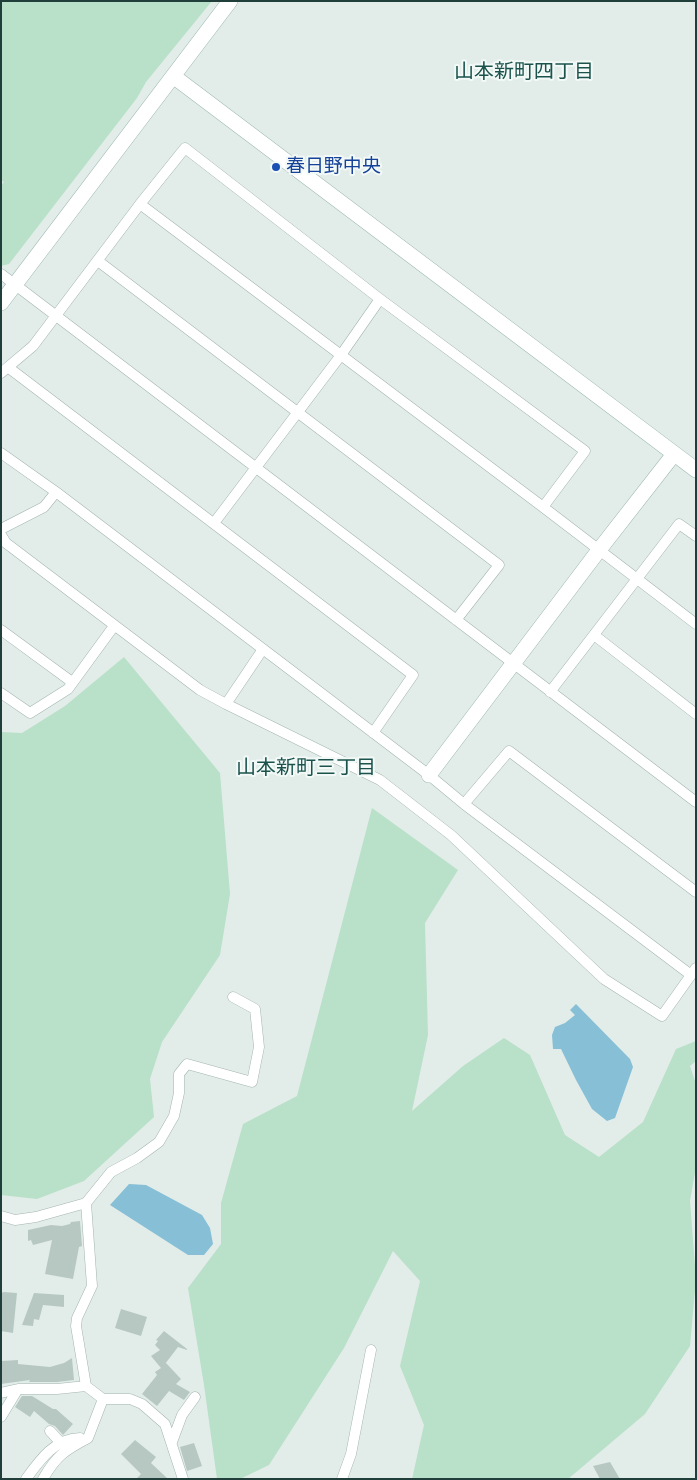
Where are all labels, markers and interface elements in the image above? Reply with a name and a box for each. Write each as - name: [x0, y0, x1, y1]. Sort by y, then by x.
- district label: 山本新町四丁目: [454, 61, 594, 85]
- place label: 春日野中央: [286, 156, 381, 178]
- marker: 春日野中央: [270, 161, 282, 173]
- district label: 山本新町三丁目: [236, 757, 376, 781]

